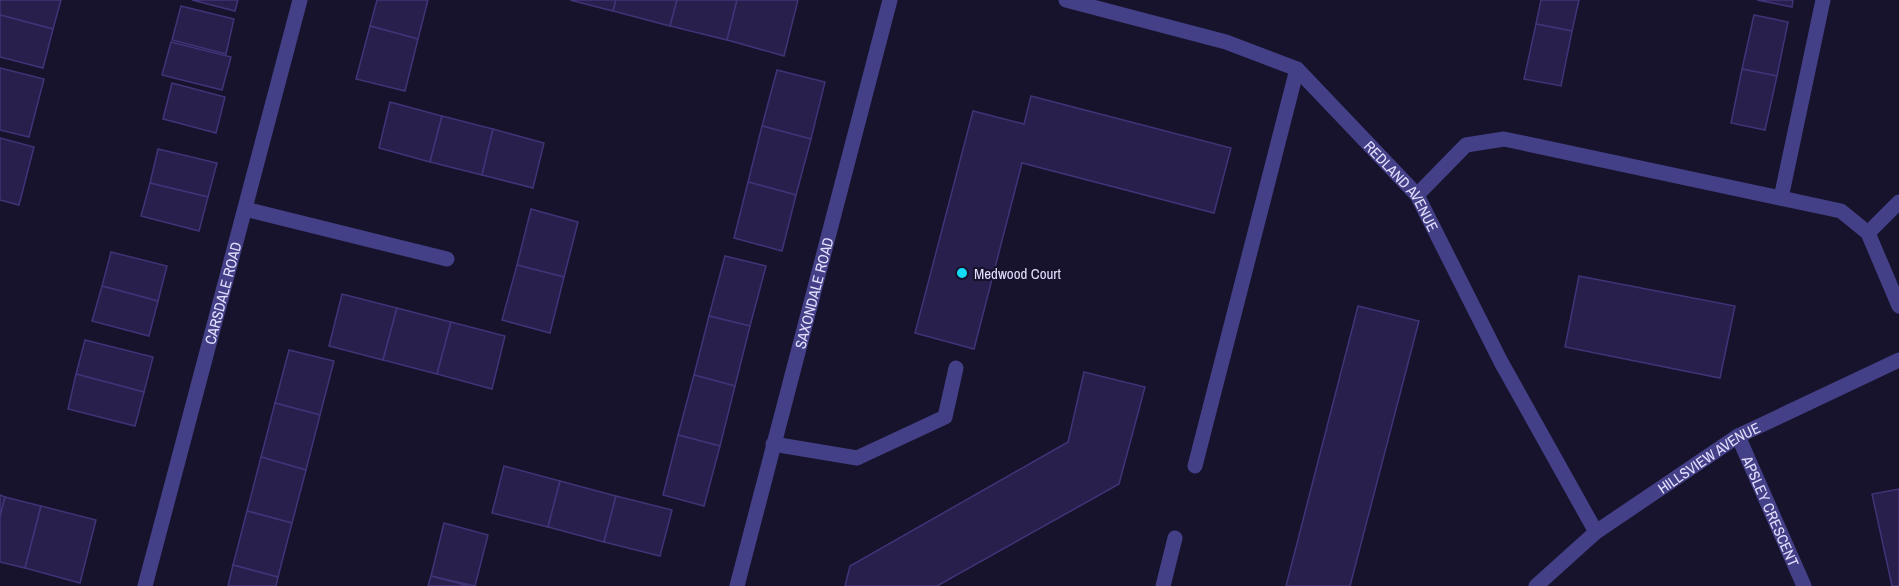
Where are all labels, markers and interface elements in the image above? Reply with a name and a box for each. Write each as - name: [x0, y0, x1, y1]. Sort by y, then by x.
- street label: REDLAND AVENUE: [1360, 136, 1444, 235]
- street label: SAXONDALE ROAD: [789, 235, 838, 351]
- street label: CARSDALE ROAD: [199, 239, 246, 347]
- place label: Medwood Court: [974, 263, 1061, 284]
- marker: Medwood Court: [955, 266, 969, 280]
- street label: HILLSVIEW AVENUE: [1653, 417, 1763, 498]
- street label: APSLEY CRESCENT: [1737, 452, 1805, 570]

